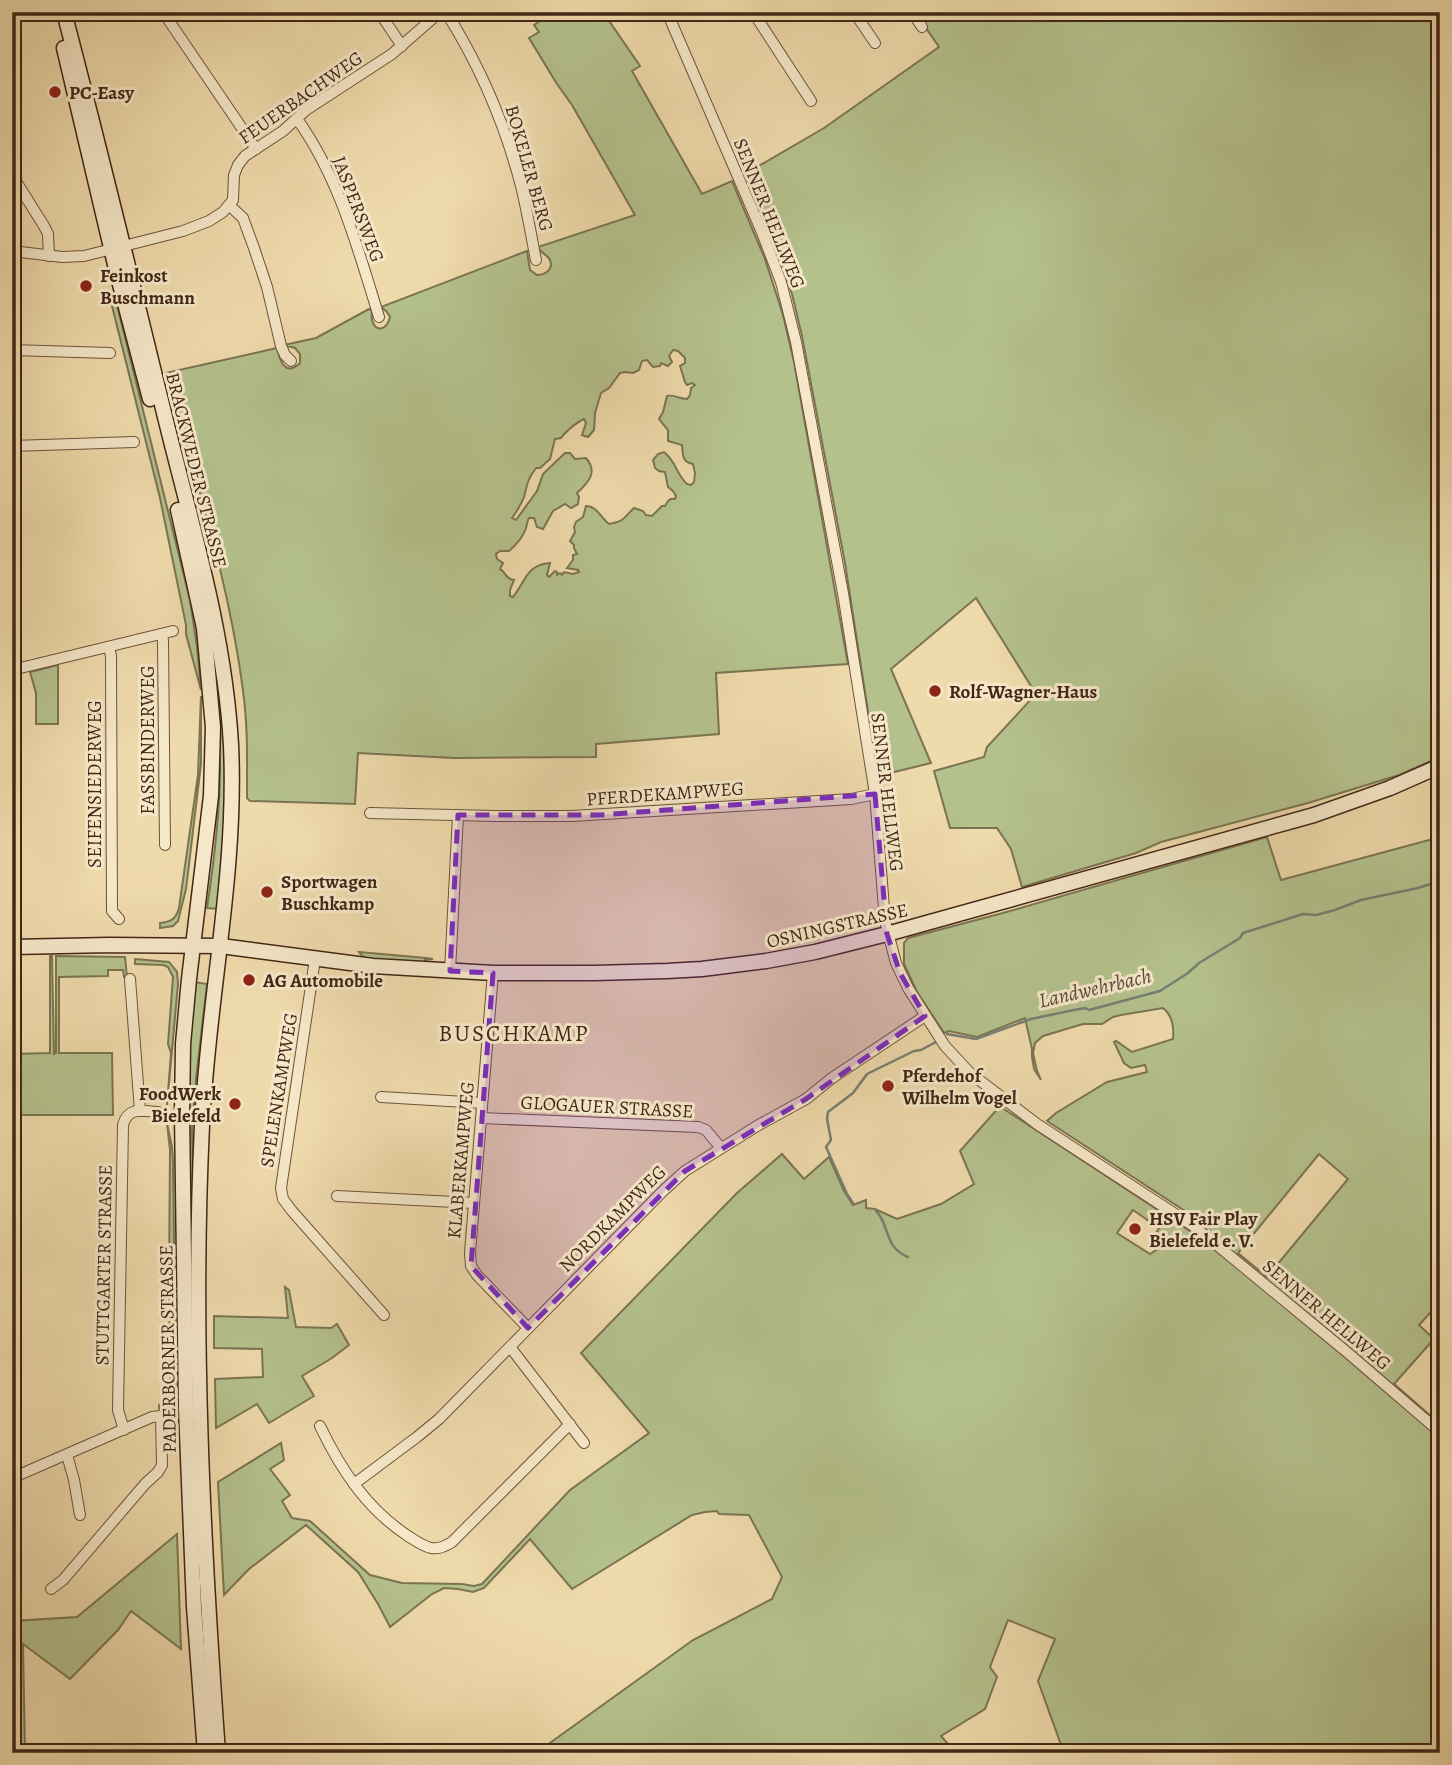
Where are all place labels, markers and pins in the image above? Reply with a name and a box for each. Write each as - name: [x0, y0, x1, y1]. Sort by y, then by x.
- place label: PC-Easy: [69, 80, 135, 106]
- marker: PC-Easy: [47, 84, 63, 100]
- place label: Feinkost Buschmann: [100, 263, 195, 311]
- marker: Feinkost Buschmann: [78, 278, 94, 294]
- place label: Rolf-Wagner-Haus: [949, 679, 1098, 705]
- marker: Rolf-Wagner-Haus: [927, 683, 943, 699]
- place label: Sportwagen Buschkamp: [281, 869, 378, 917]
- marker: Sportwagen Buschkamp: [259, 884, 275, 900]
- place label: AG Automobile: [262, 968, 383, 994]
- marker: AG Automobile: [241, 972, 257, 988]
- place label: Pferdehof Wilhelm Vogel: [901, 1063, 1017, 1111]
- marker: Pferdehof Wilhelm Vogel: [880, 1078, 896, 1094]
- place label: FoodWerk Bielefeld: [139, 1081, 222, 1129]
- marker: FoodWerk Bielefeld: [227, 1096, 243, 1112]
- place label: HSV Fair Play Bielefeld e. V.: [1149, 1206, 1259, 1254]
- marker: HSV Fair Play Bielefeld e. V.: [1127, 1221, 1143, 1237]

